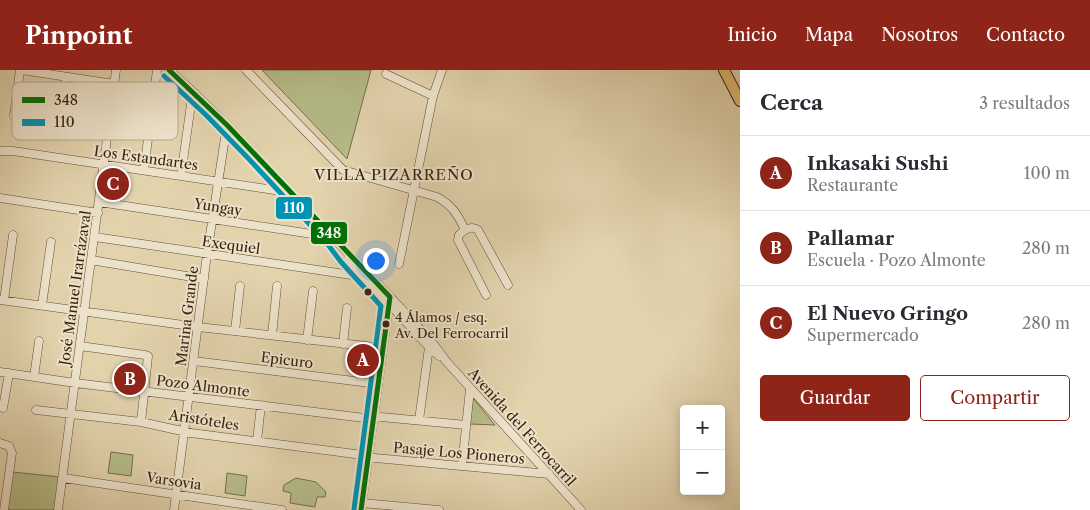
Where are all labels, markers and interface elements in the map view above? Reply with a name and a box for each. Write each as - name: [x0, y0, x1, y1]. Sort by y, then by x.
- text: Pinpoint: [25, 21, 132, 50]
- text: Inicio: [728, 24, 777, 46]
- text: Mapa: [805, 24, 853, 46]
- text: Nosotros: [881, 24, 958, 46]
- text: Contacto: [986, 24, 1065, 46]
- legend: [12, 82, 178, 140]
- text: Cerca: [760, 90, 823, 115]
- text: 348: [54, 91, 78, 109]
- text: 3 resultados: [979, 93, 1070, 113]
- text: 110: [54, 113, 75, 131]
- street label: Los Estandartes: [93, 142, 199, 174]
- text: Inkasaki Sushi: [807, 152, 949, 175]
- text: A: [770, 163, 782, 183]
- text: 100 m: [1024, 163, 1070, 183]
- pin: C: [97, 165, 129, 203]
- district label: VILLA PIZARREÑO: [313, 165, 474, 184]
- text: Restaurante: [807, 175, 898, 195]
- street label: Yungay: [192, 194, 243, 220]
- line badge: 110: [275, 196, 313, 220]
- text: 110: [283, 199, 305, 217]
- street label: José Manuel Irarrázaval: [55, 209, 95, 369]
- line badge: 348: [310, 221, 348, 245]
- text: 348: [317, 224, 341, 242]
- text: Pallamar: [807, 227, 894, 250]
- street label: Exequiel: [201, 232, 261, 258]
- text: B: [770, 238, 782, 258]
- text: 280 m: [1022, 238, 1070, 258]
- your location: [363, 248, 389, 274]
- text: Escuela · Pozo Almonte: [807, 250, 986, 270]
- street label: Marina Grande: [172, 265, 202, 367]
- unlabelled marker: [363, 287, 373, 297]
- text: El Nuevo Gringo: [807, 302, 968, 325]
- place label: 4 Álamos / esq. Av. Del Ferrocarril: [394, 309, 509, 341]
- text: C: [770, 313, 782, 333]
- text: 280 m: [1022, 313, 1070, 333]
- marker: 4 Álamos / esq. Av. Del Ferrocarril: [381, 319, 391, 329]
- text: Supermercado: [807, 325, 919, 345]
- pin: A: [347, 341, 379, 379]
- street label: Epicuro: [260, 348, 314, 372]
- pin: B: [114, 360, 146, 398]
- street label: Avenida del Ferrocarril: [464, 363, 580, 490]
- street label: Pozo Almonte: [155, 371, 251, 401]
- button: Guardar: [760, 375, 910, 421]
- button: Compartir: [920, 375, 1070, 421]
- street label: Aristóteles: [167, 405, 240, 434]
- map controls: [680, 405, 725, 495]
- button: +: [680, 405, 725, 450]
- street label: Pasaje Los Pioneros: [392, 438, 526, 468]
- button: −: [680, 450, 725, 495]
- street label: Varsovia: [144, 468, 203, 494]

